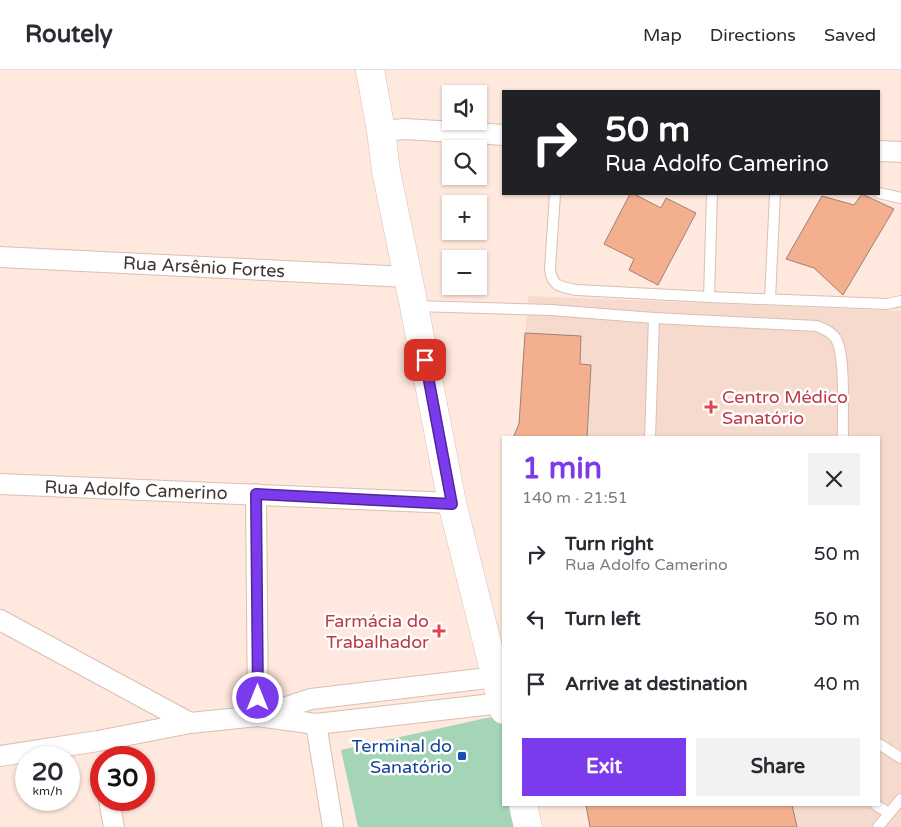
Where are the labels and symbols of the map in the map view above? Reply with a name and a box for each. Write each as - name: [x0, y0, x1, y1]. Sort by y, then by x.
- street label: Rua Arsênio Fortes: [122, 252, 286, 282]
- pin: [404, 339, 446, 381]
- place label: Centro Médico Sanatório: [722, 386, 848, 429]
- marker: Centro Médico Sanatório: [704, 400, 718, 414]
- street label: Rua Adolfo Camerino: [44, 476, 228, 504]
- place label: Farmácia do Trabalhador: [325, 610, 429, 653]
- marker: Farmácia do Trabalhador: [433, 625, 445, 637]
- position arrow: [231, 671, 283, 723]
- place label: Terminal do Sanatório: [352, 735, 452, 778]
- speed limit sign: 30: [90, 746, 155, 811]
- marker: Terminal do Sanatório: [456, 750, 468, 762]

